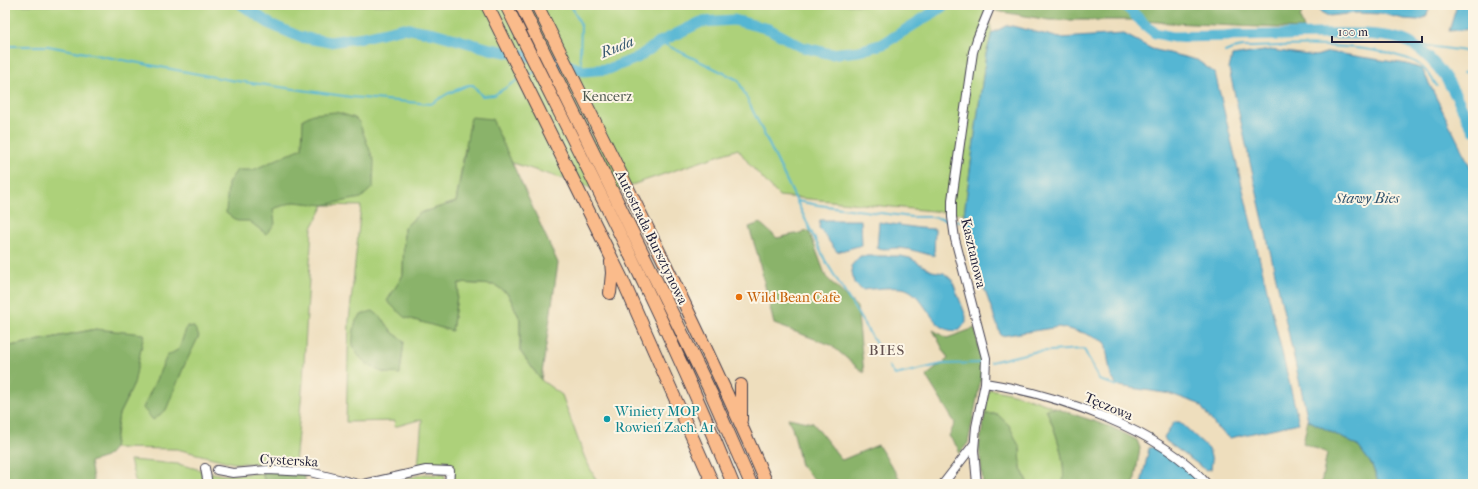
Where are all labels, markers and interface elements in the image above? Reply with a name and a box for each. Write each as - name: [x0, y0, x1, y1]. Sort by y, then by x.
- scale bar: [1332, 18, 1422, 44]
- text: 100 m: [1338, 25, 1368, 39]
- water label: Ruda: [597, 32, 636, 62]
- park label: Kencerz: [582, 88, 632, 105]
- street label: Autostrada Bursztynowa: [611, 167, 692, 307]
- water label: Stawy Bies: [1334, 189, 1400, 207]
- street label: Kasztanowa: [957, 216, 990, 290]
- place label: Wild Bean Cafe: [746, 289, 840, 306]
- marker: Wild Bean Cafe: [734, 292, 744, 302]
- district label: BIES: [869, 341, 905, 359]
- street label: Tęczowa: [1082, 389, 1136, 424]
- place label: Winiety MOP Rowień Zach. A1: [614, 403, 714, 436]
- marker: Winiety MOP Rowień Zach. A1: [602, 414, 612, 424]
- street label: Cysterska: [259, 450, 319, 471]

